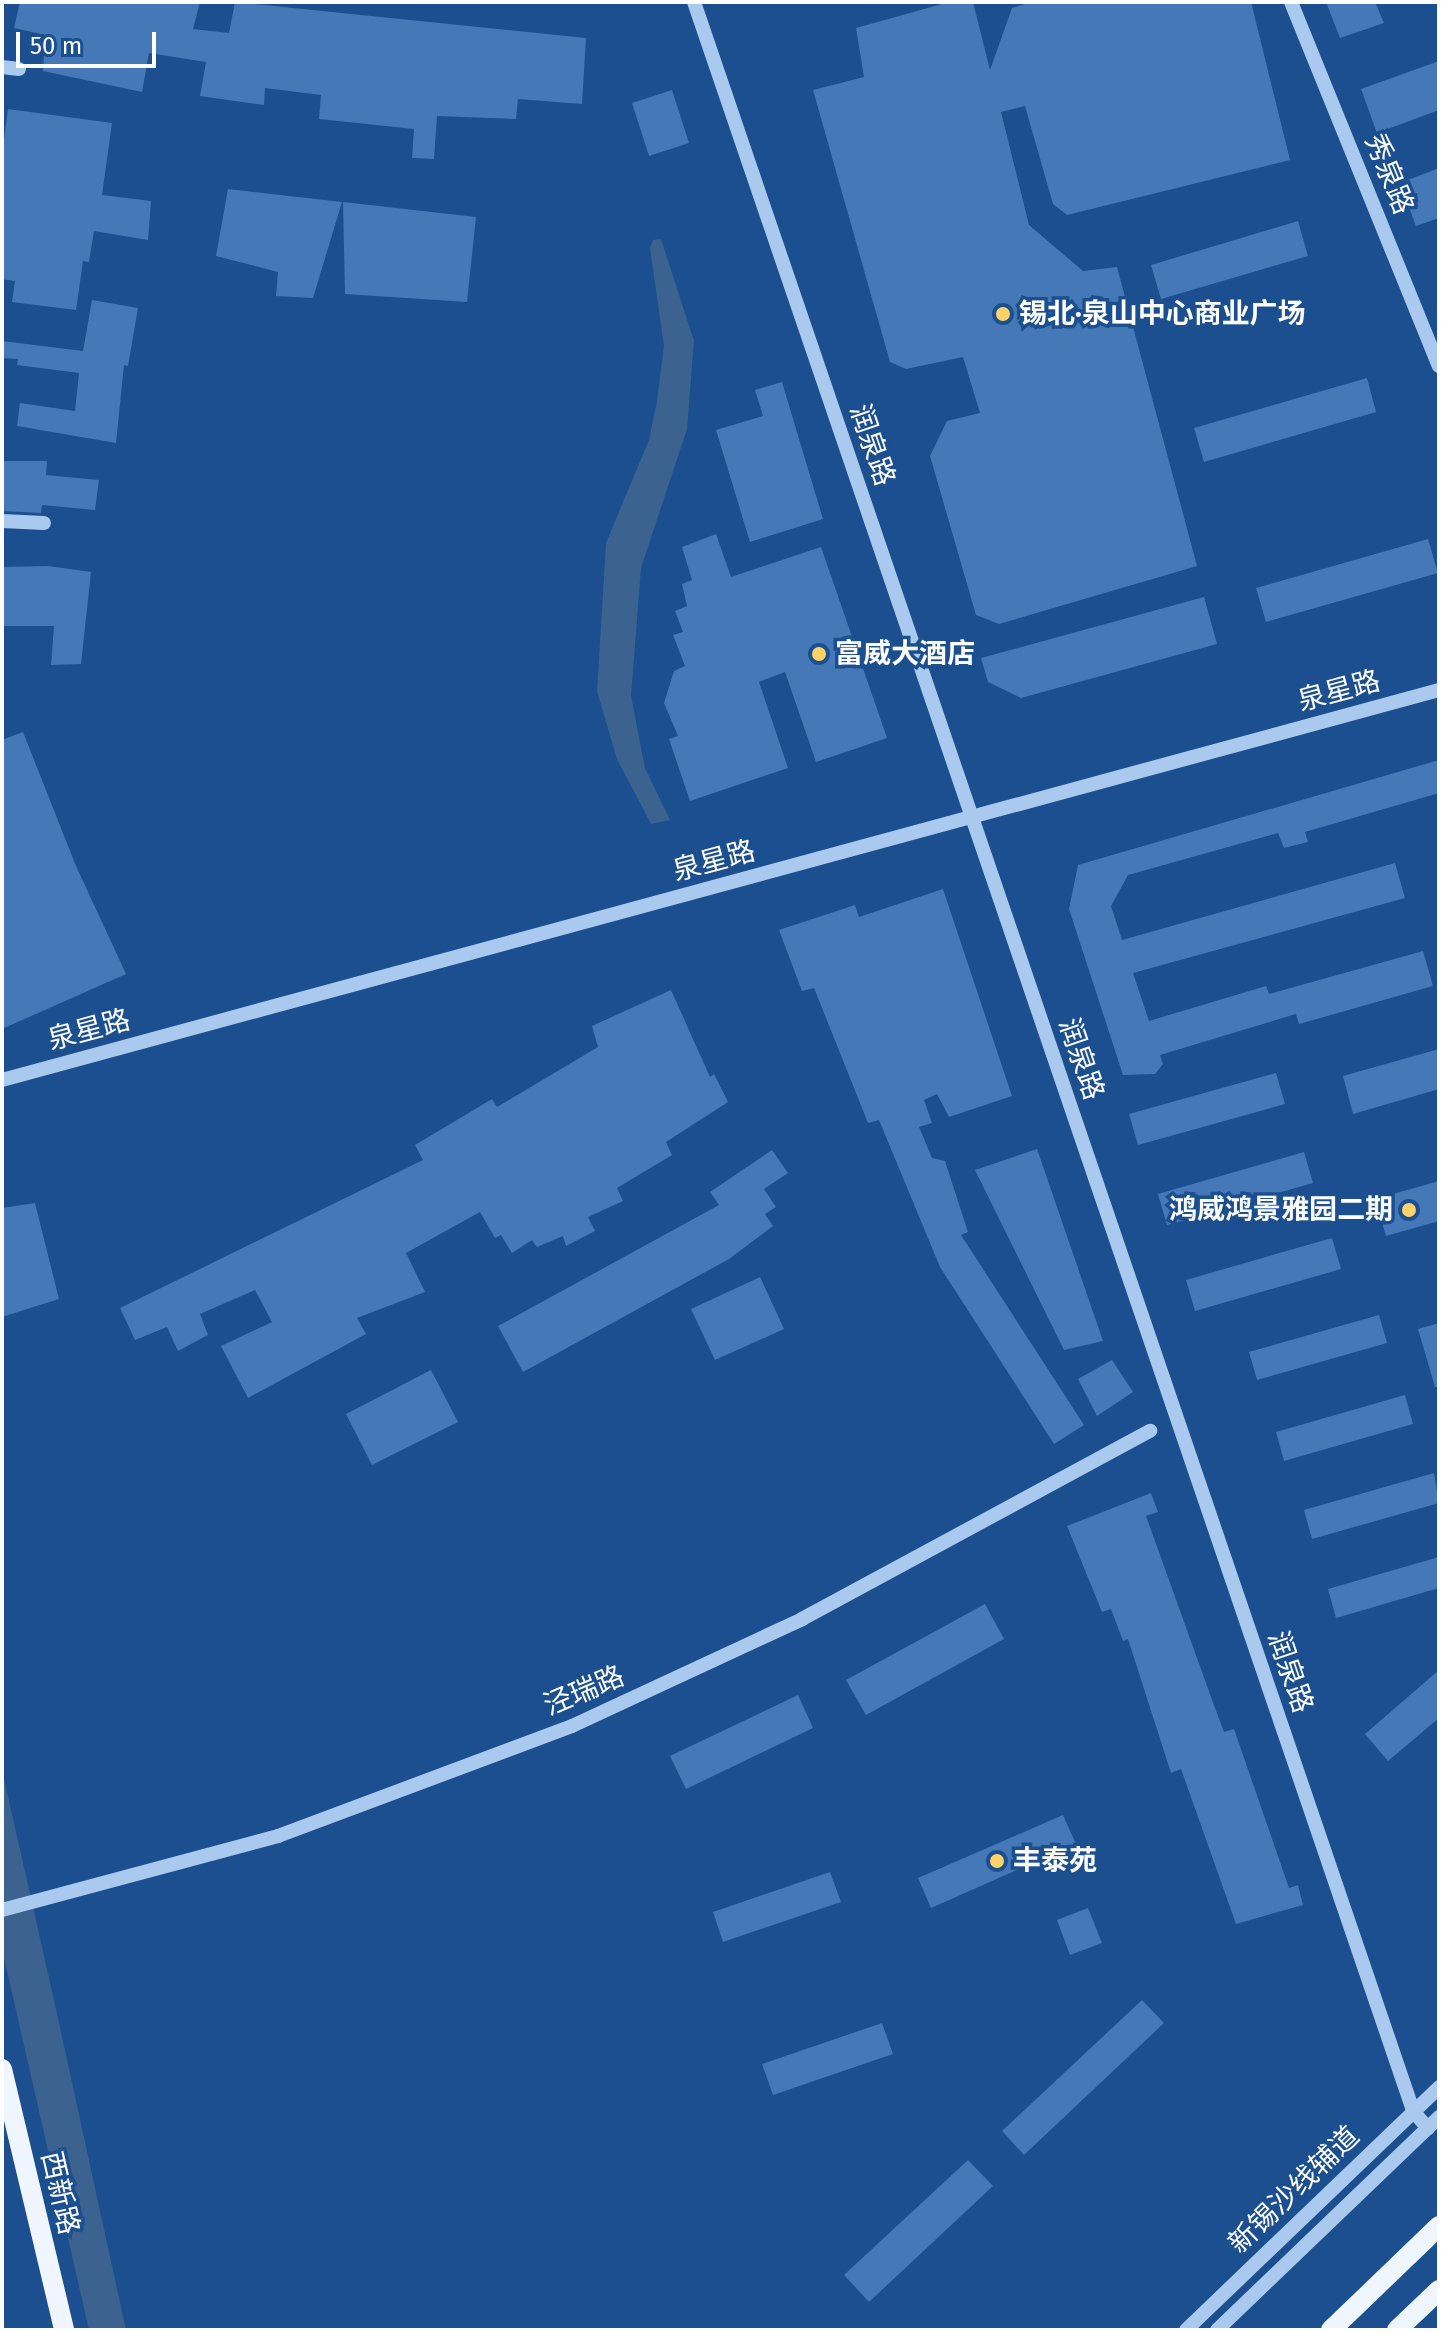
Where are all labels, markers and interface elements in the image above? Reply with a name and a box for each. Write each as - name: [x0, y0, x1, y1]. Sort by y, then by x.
- scale bar: [20, 16, 160, 66]
- text: 50 m: [30, 32, 82, 60]
- street label: 秀泉路: [1358, 129, 1420, 219]
- place label: 锡北·泉山中心商业广场: [1019, 297, 1306, 331]
- marker: 锡北·泉山中心商业广场: [994, 305, 1012, 323]
- street label: 润泉路: [842, 400, 902, 490]
- place label: 富威大酒店: [835, 637, 975, 671]
- marker: 富威大酒店: [810, 645, 828, 663]
- street label: 泉星路: [1294, 664, 1384, 718]
- street label: 泉星路: [669, 834, 759, 888]
- street label: 泉星路: [44, 1003, 134, 1057]
- street label: 润泉路: [1051, 1014, 1111, 1104]
- place label: 鸿威鸿景雅园二期: [1169, 1193, 1393, 1227]
- marker: 鸿威鸿景雅园二期: [1400, 1201, 1418, 1219]
- street label: 润泉路: [1260, 1627, 1320, 1717]
- street label: 泾瑞路: [539, 1659, 629, 1723]
- place label: 丰泰苑: [1013, 1844, 1097, 1878]
- marker: 丰泰苑: [988, 1852, 1006, 1870]
- street label: 新锡沙线辅道: [1222, 2120, 1366, 2260]
- street label: 西新路: [34, 2148, 86, 2238]

